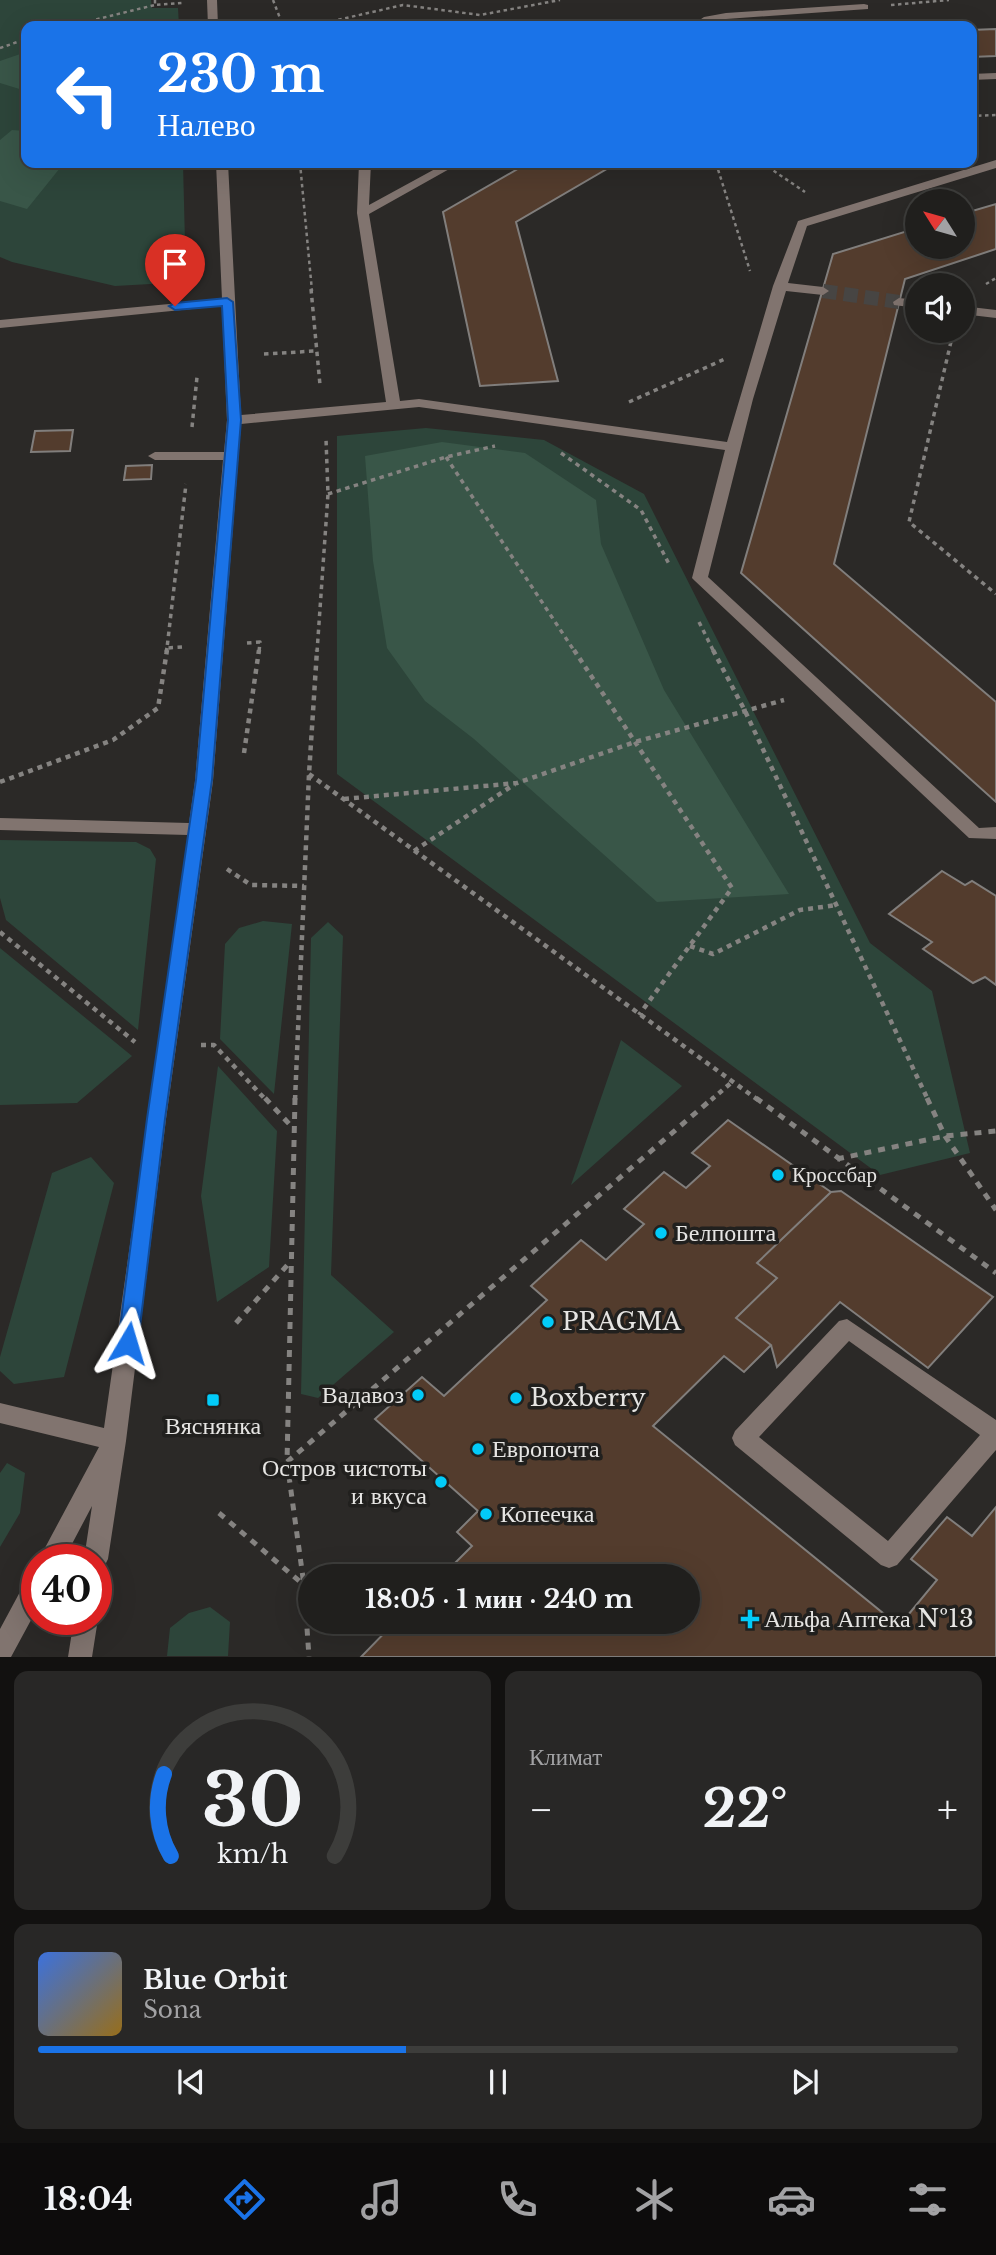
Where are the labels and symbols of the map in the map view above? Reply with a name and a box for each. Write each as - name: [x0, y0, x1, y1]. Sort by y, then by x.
- north arrow: [905, 189, 975, 259]
- pin: [145, 234, 205, 306]
- place label: Кроссбар: [792, 1162, 877, 1188]
- marker: Кроссбар: [770, 1167, 786, 1183]
- place label: Белпошта: [675, 1218, 777, 1247]
- marker: Белпошта: [653, 1225, 669, 1241]
- position arrow: [91, 1306, 165, 1380]
- place label: PRAGMA: [562, 1307, 681, 1336]
- marker: PRAGMA: [540, 1314, 556, 1330]
- place label: Вадавоз: [322, 1380, 404, 1409]
- place label: Boxberry: [530, 1383, 646, 1412]
- marker: Вадавоз: [410, 1387, 426, 1403]
- marker: Boxberry: [508, 1390, 524, 1406]
- marker: Вяснянка: [205, 1392, 221, 1408]
- place label: Вяснянка: [165, 1411, 262, 1440]
- place label: Европочта: [492, 1434, 600, 1463]
- marker: Европочта: [470, 1441, 486, 1457]
- place label: Остров чистоты и вкуса: [262, 1453, 427, 1510]
- marker: Остров чистоты и вкуса: [433, 1474, 449, 1490]
- place label: Копеечка: [500, 1499, 595, 1528]
- marker: Копеечка: [478, 1506, 494, 1522]
- speed limit sign: 40: [21, 1544, 112, 1635]
- place label: Альфа Аптека №13: [764, 1604, 974, 1633]
- marker: Альфа Аптека №13: [742, 1611, 758, 1627]

